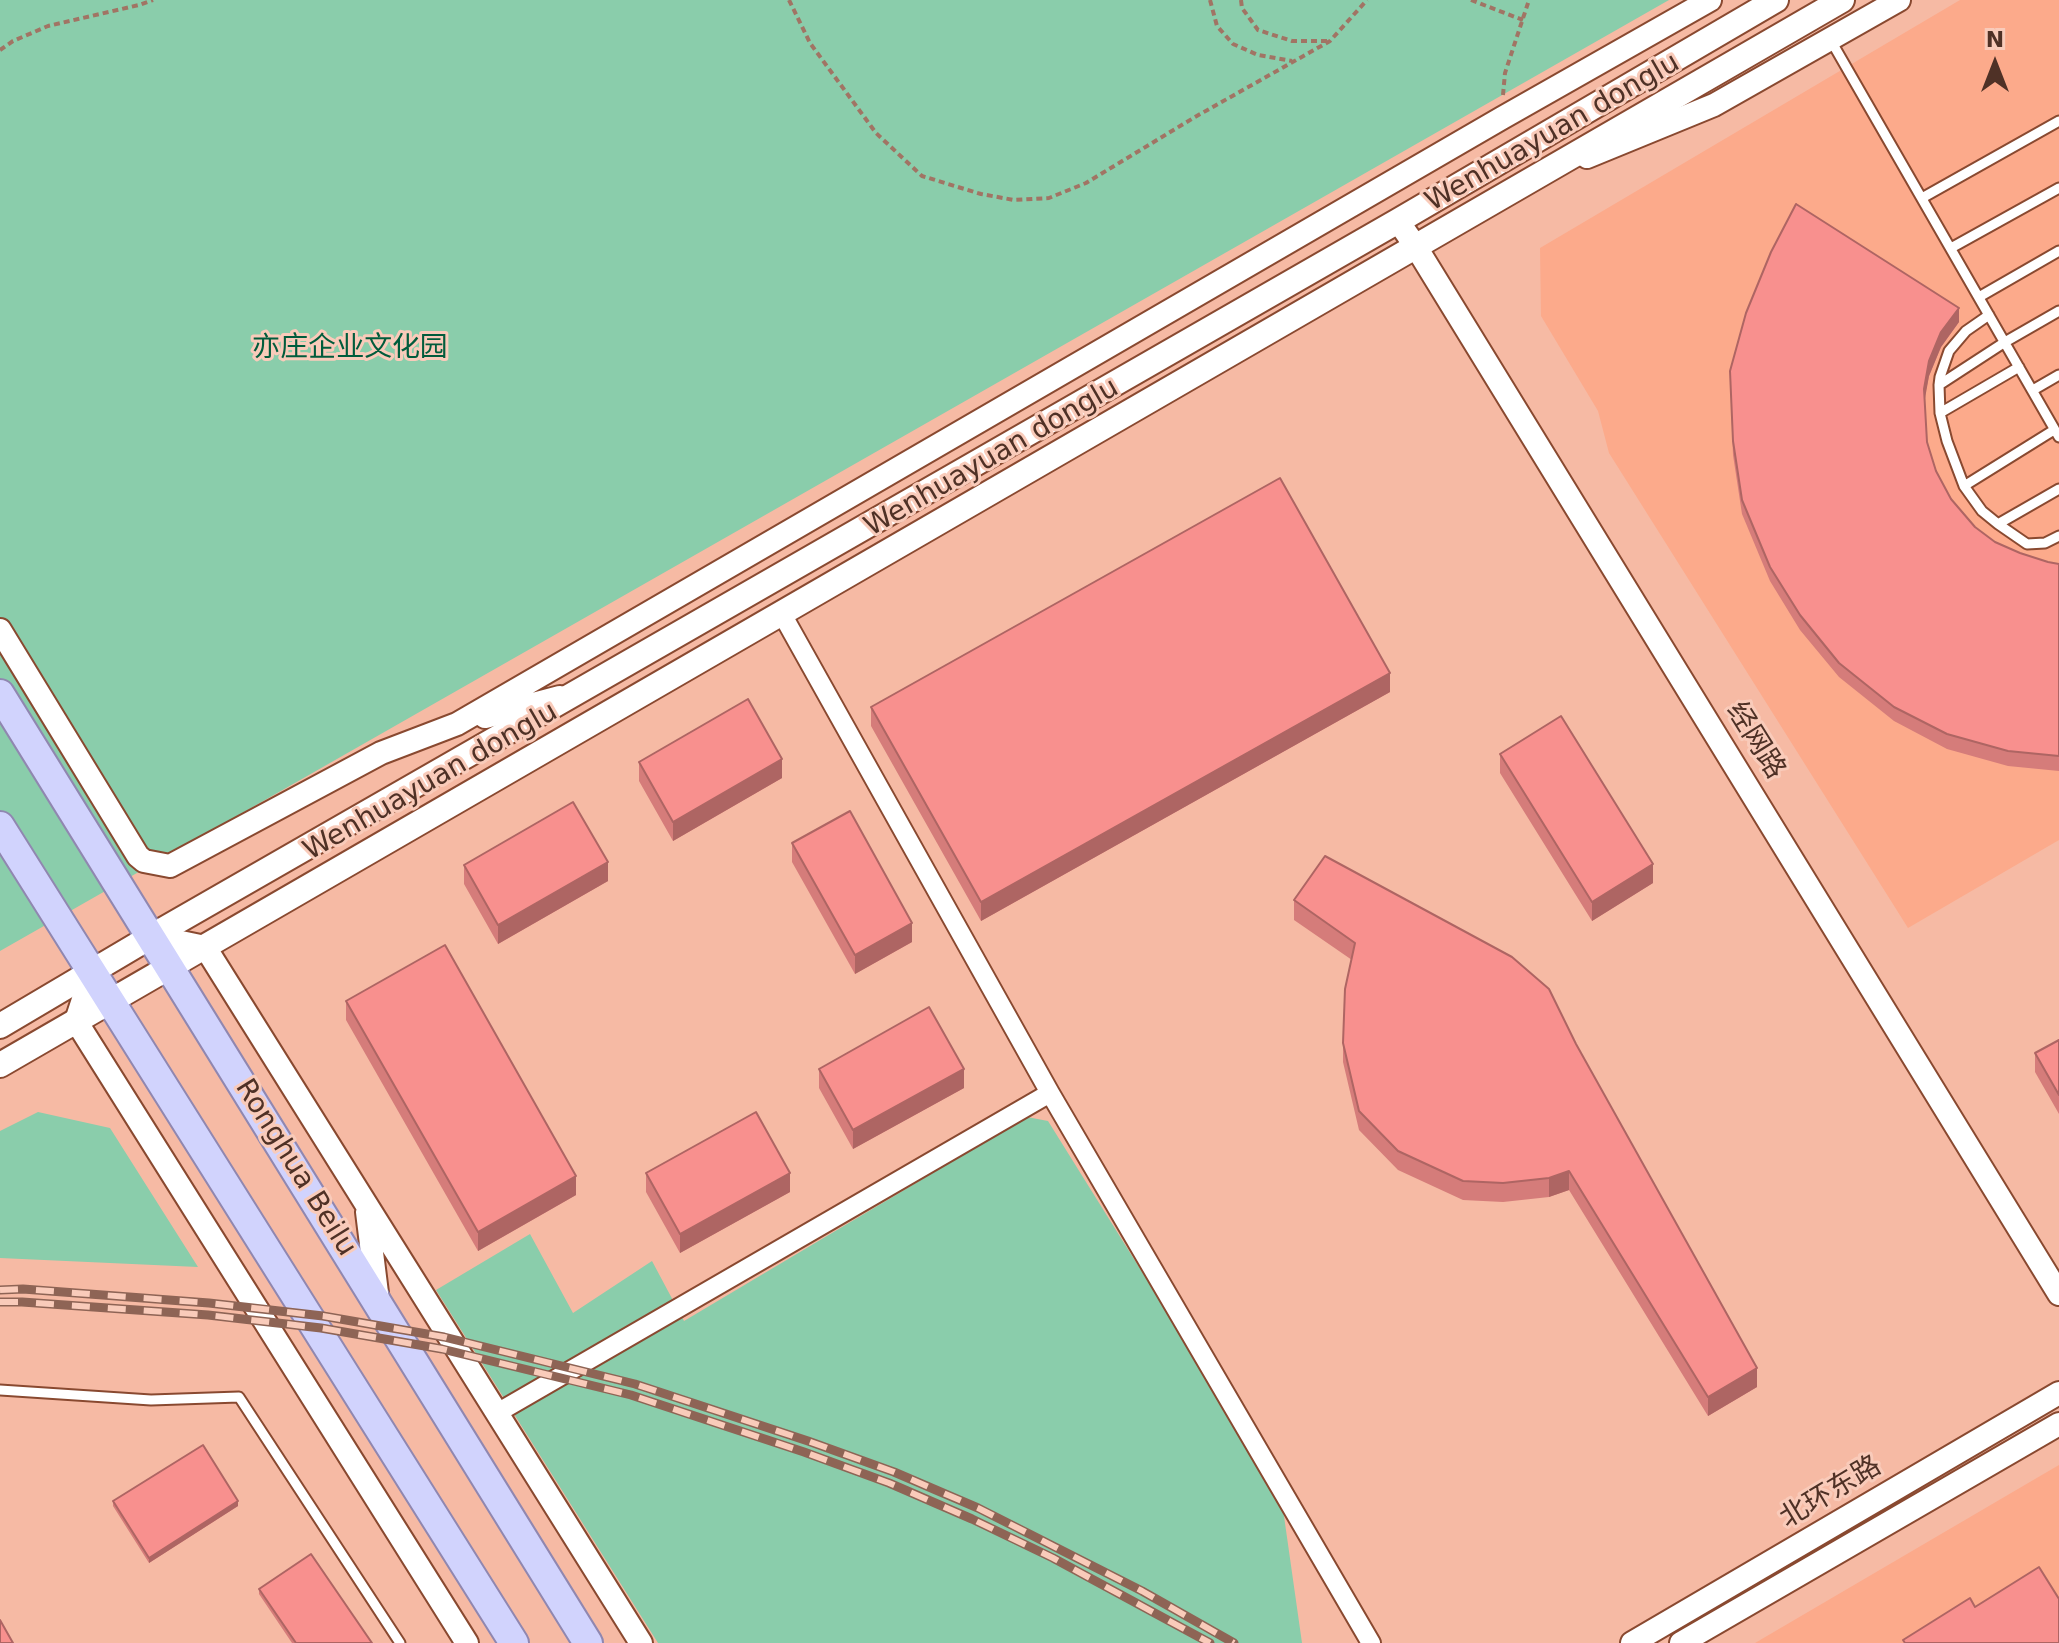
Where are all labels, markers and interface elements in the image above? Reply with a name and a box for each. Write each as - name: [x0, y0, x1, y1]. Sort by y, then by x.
- north arrow: [1955, 24, 2035, 104]
- text: N: [1986, 27, 2004, 52]
- street label: Wenhuayuan donglu: [1420, 47, 1686, 219]
- park label: 亦庄企业文化园: [252, 332, 448, 366]
- street label: Wenhuayuan donglu: [859, 372, 1125, 544]
- street label: Wenhuayuan donglu: [298, 696, 564, 868]
- street label: 经网路: [1718, 696, 1792, 786]
- street label: Ronghua Beilu: [227, 1073, 363, 1263]
- street label: 北环东路: [1774, 1450, 1888, 1536]

